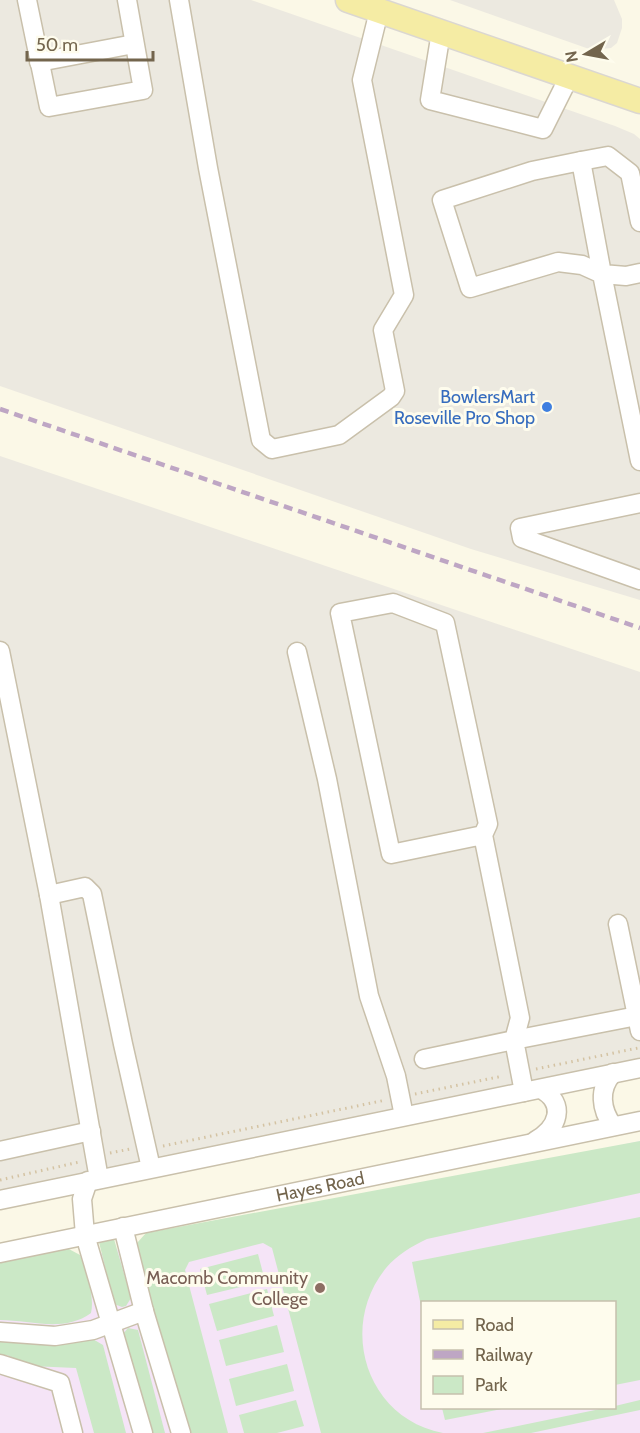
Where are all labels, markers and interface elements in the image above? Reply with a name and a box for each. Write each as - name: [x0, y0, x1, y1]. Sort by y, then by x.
- scale bar: [27, 24, 153, 62]
- north arrow: [556, 24, 616, 84]
- text: 50 m: [36, 34, 78, 56]
- text: N: [561, 49, 582, 64]
- place label: BowlersMart Roseville Pro Shop: [394, 386, 535, 429]
- marker: BowlersMart Roseville Pro Shop: [540, 400, 554, 414]
- street label: Hayes Road: [274, 1167, 366, 1207]
- place label: Macomb Community College: [146, 1267, 308, 1310]
- marker: Macomb Community College: [313, 1281, 327, 1295]
- legend: [421, 1301, 616, 1409]
- text: Road: [475, 1314, 514, 1336]
- text: Railway: [475, 1344, 533, 1366]
- text: Park: [475, 1374, 508, 1396]

